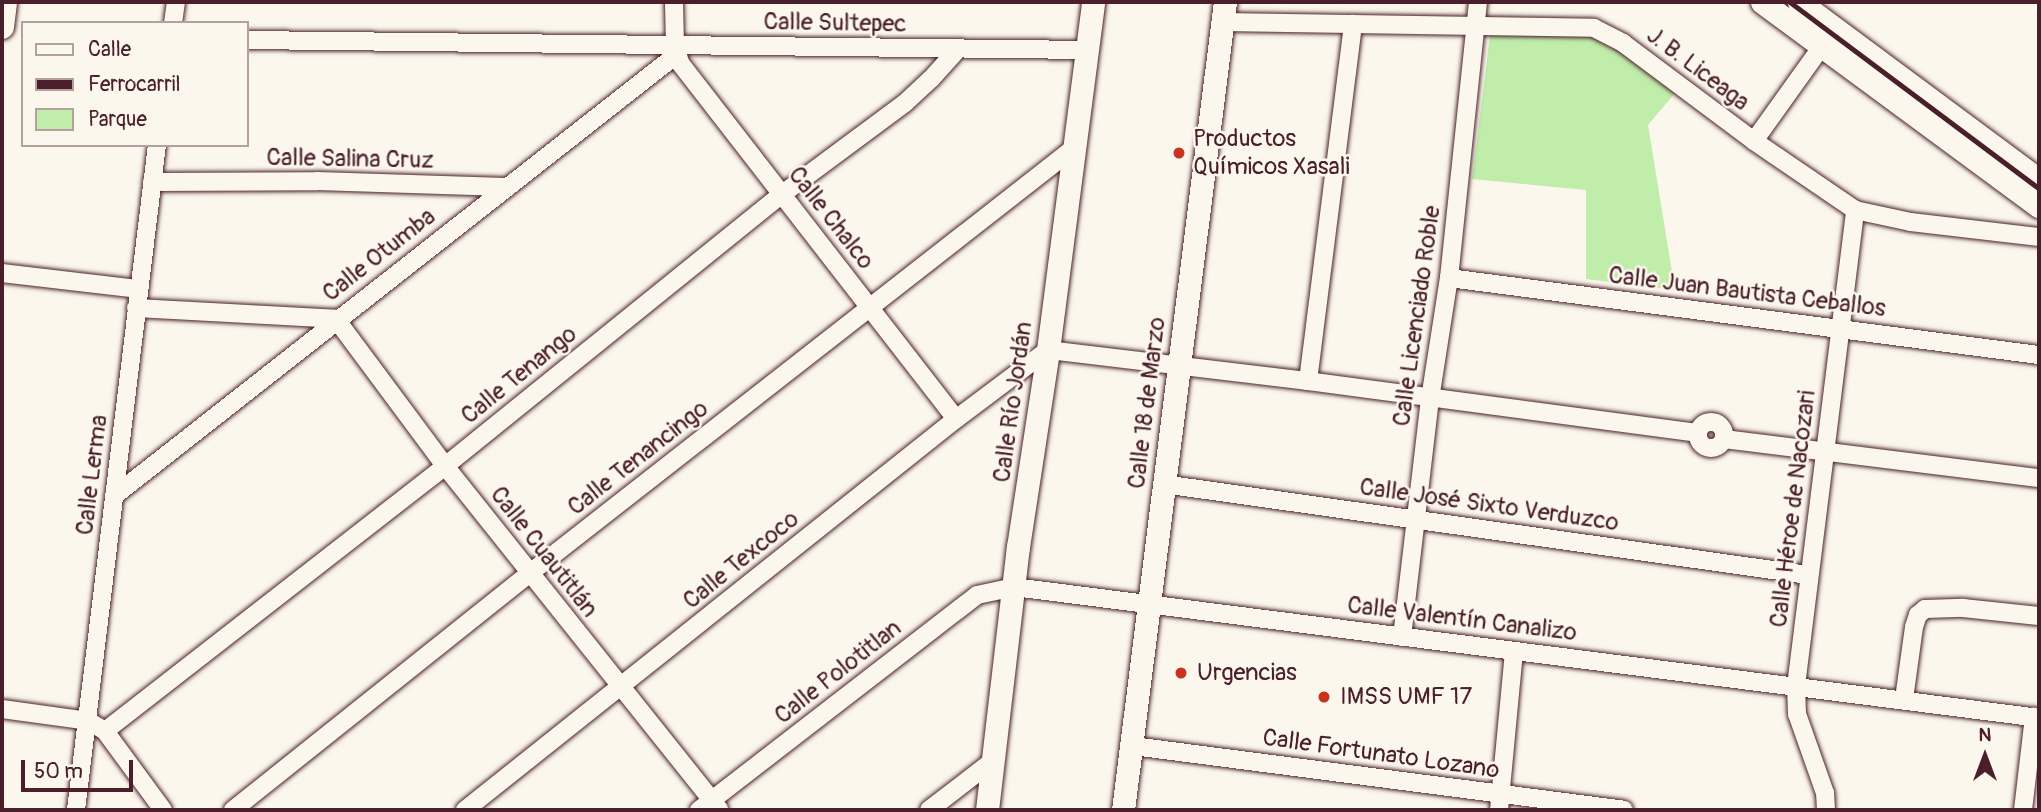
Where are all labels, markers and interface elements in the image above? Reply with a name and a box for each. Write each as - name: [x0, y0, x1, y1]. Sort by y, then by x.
- street label: Calle Sultepec: [763, 7, 907, 39]
- legend: [21, 21, 248, 147]
- street label: J. B. Liceaga: [1641, 21, 1755, 117]
- text: Calle: [88, 36, 131, 63]
- text: Ferrocarril: [88, 71, 180, 98]
- text: Parque: [88, 106, 147, 133]
- place label: Productos Químicos Xasali: [1193, 125, 1350, 181]
- street label: Calle Salina Cruz: [266, 143, 434, 175]
- marker: Productos Químicos Xasali: [1171, 145, 1187, 161]
- street label: Calle Chalco: [782, 161, 880, 275]
- street label: Calle Otumba: [317, 202, 441, 308]
- street label: Calle Licenciado Roble: [1387, 204, 1447, 428]
- street label: Calle Juan Bautista Ceballos: [1607, 261, 1887, 323]
- street label: Calle 18 de Marzo: [1122, 316, 1172, 490]
- street label: Calle Tenango: [455, 320, 583, 430]
- street label: Calle Río Jordán: [987, 320, 1039, 484]
- street label: Calle Héroe de Nacozari: [1764, 389, 1822, 629]
- street label: Calle Tenancingo: [562, 394, 714, 522]
- street label: Calle Lerma: [70, 413, 114, 537]
- street label: Calle José Sixto Verduzco: [1358, 473, 1620, 537]
- street label: Calle Cuautitlán: [484, 481, 604, 623]
- street label: Calle Texcoco: [677, 505, 805, 615]
- street label: Calle Valentín Canalizo: [1346, 591, 1578, 647]
- street label: Calle Polotitlan: [769, 614, 907, 730]
- place label: Urgencias: [1197, 659, 1297, 687]
- marker: Urgencias: [1171, 663, 1191, 683]
- place label: IMSS UMF 17: [1340, 683, 1472, 711]
- marker: IMSS UMF 17: [1314, 687, 1334, 707]
- north arrow: [1950, 721, 2020, 791]
- street label: Calle Fortunato Lozano: [1261, 723, 1501, 785]
- text: N: [1979, 723, 1991, 747]
- scale bar: [24, 746, 136, 790]
- text: 50 m: [34, 758, 83, 785]

